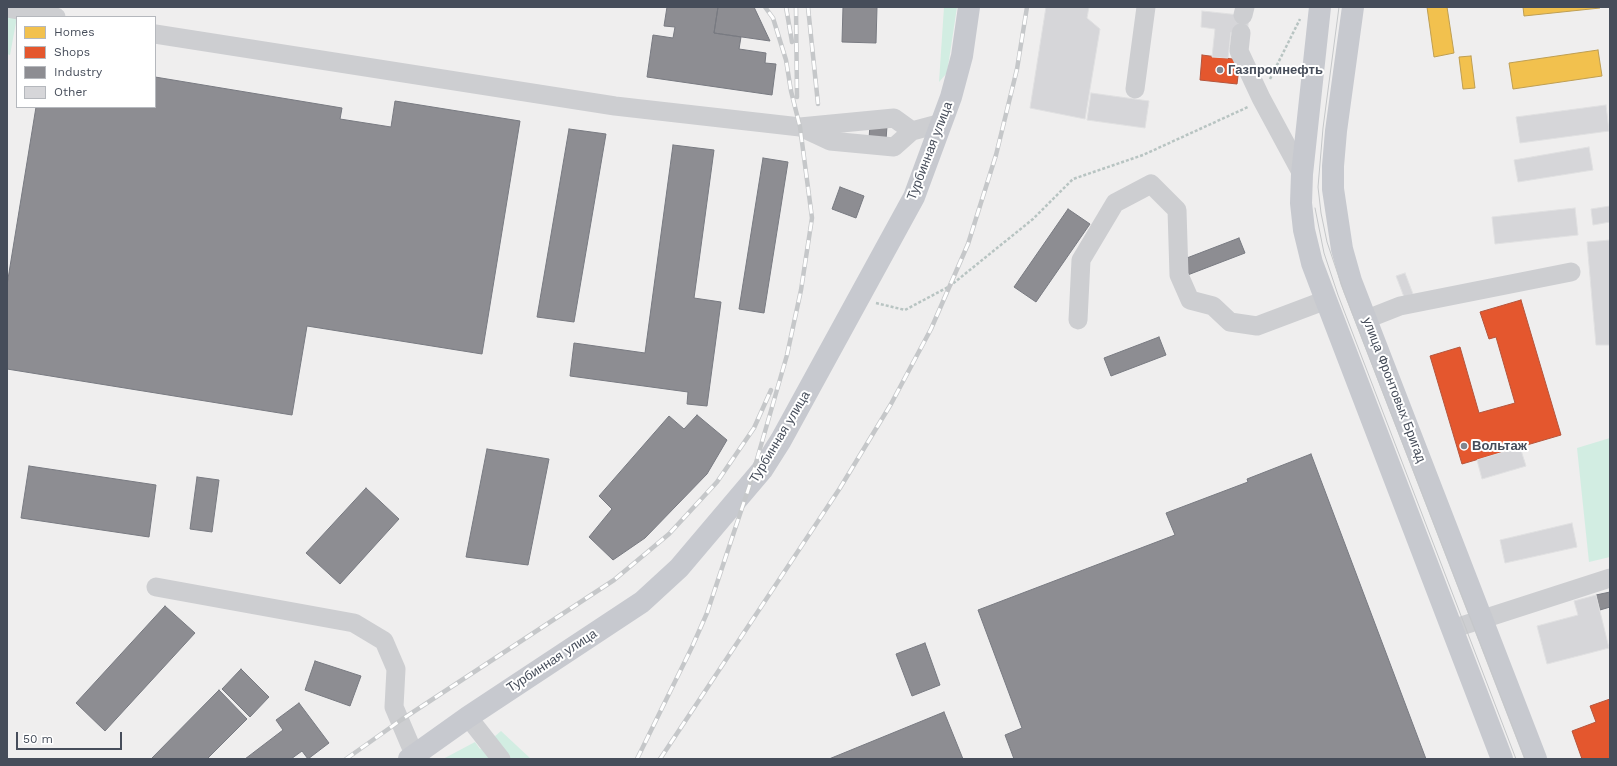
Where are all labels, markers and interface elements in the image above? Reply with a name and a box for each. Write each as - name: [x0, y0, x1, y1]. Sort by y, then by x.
- legend: [16, 16, 156, 108]
- text: Homes: [54, 25, 95, 39]
- text: Shops: [54, 45, 90, 59]
- place label: Газпромнефть: [1228, 62, 1323, 78]
- text: Industry: [54, 65, 102, 79]
- marker: Газпромнефть: [1215, 65, 1225, 75]
- text: Other: [54, 85, 87, 99]
- street label: Турбинная улица: [904, 100, 956, 202]
- street label: улица Фронтовых Бригад: [1359, 315, 1429, 465]
- street label: Турбинная улица: [746, 388, 814, 486]
- place label: Вольтаж: [1472, 438, 1527, 454]
- marker: Вольтаж: [1459, 441, 1469, 451]
- street label: Турбинная улица: [504, 626, 600, 696]
- scale bar: [18, 724, 124, 750]
- text: 50 m: [23, 732, 53, 746]

